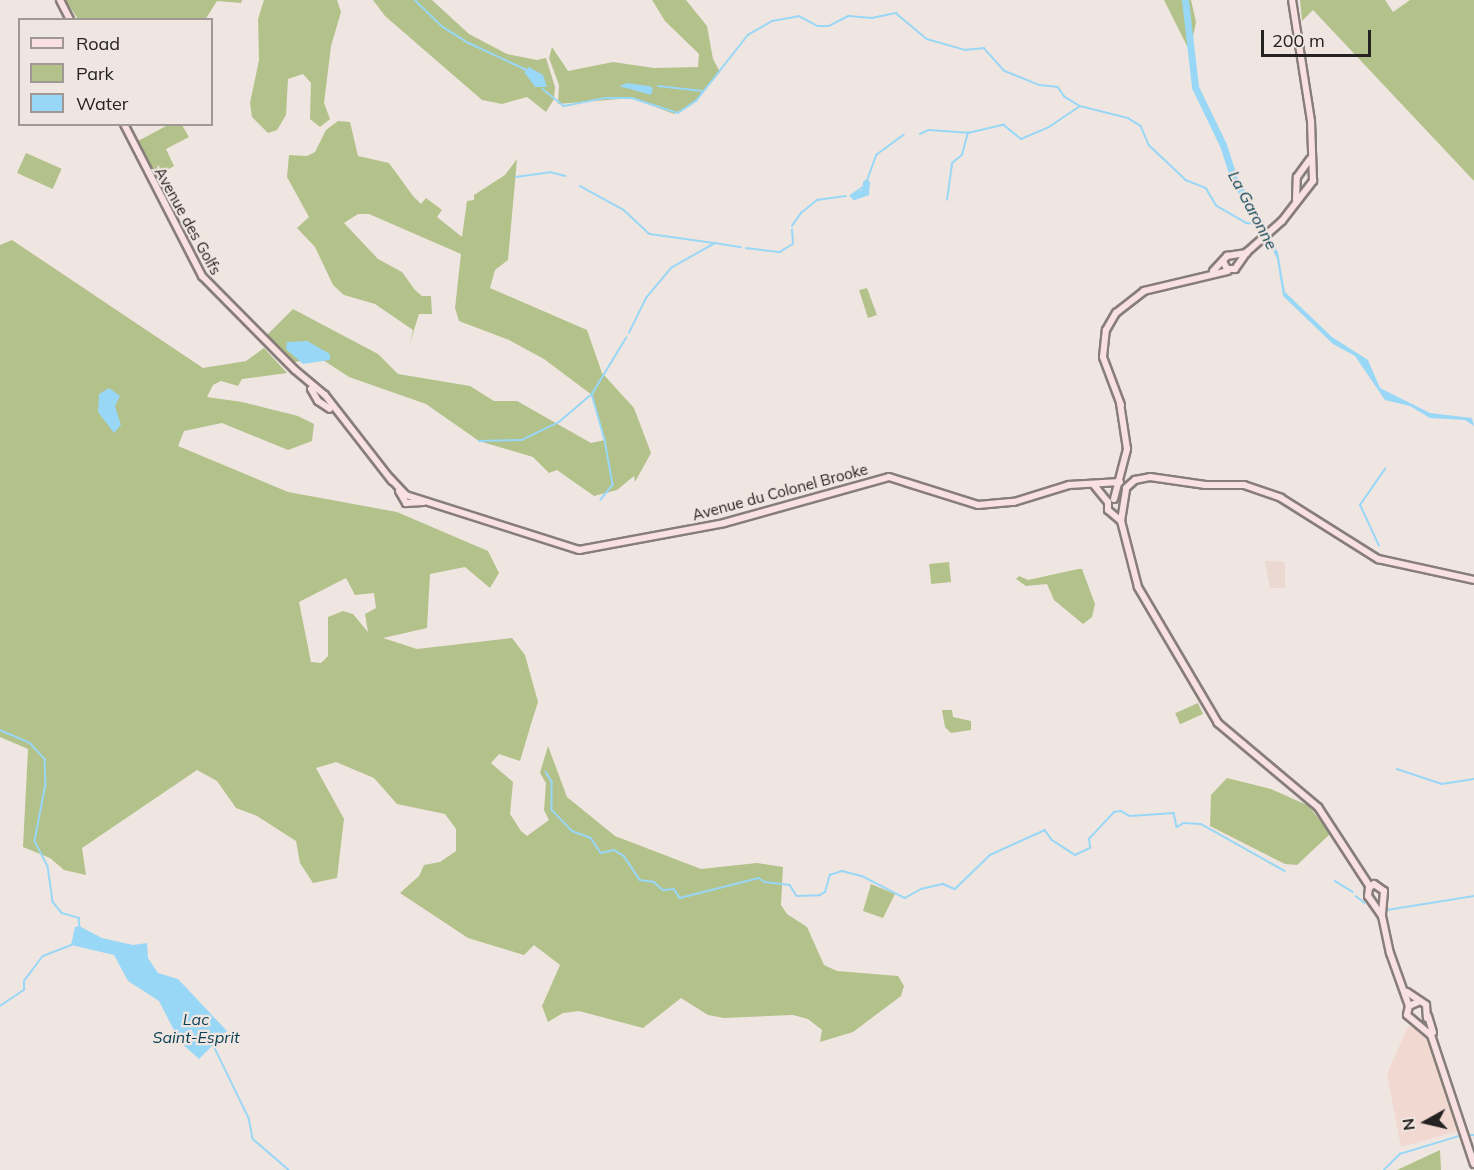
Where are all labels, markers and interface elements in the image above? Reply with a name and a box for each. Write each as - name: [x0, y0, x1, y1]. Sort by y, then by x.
- legend: [18, 18, 213, 126]
- scale bar: [1264, 18, 1374, 56]
- text: 200 m: [1272, 29, 1325, 52]
- text: Road: [76, 32, 120, 55]
- text: Park: [76, 62, 114, 85]
- text: Water: [76, 92, 128, 115]
- street label: Avenue des Golfs: [151, 164, 225, 278]
- water label: La Garonne: [1224, 167, 1282, 253]
- street label: Avenue du Colonel Brooke: [690, 460, 870, 524]
- water label: Lac Saint-Esprit: [152, 1009, 240, 1047]
- north arrow: [1396, 1092, 1456, 1152]
- text: N: [1397, 1117, 1419, 1132]

